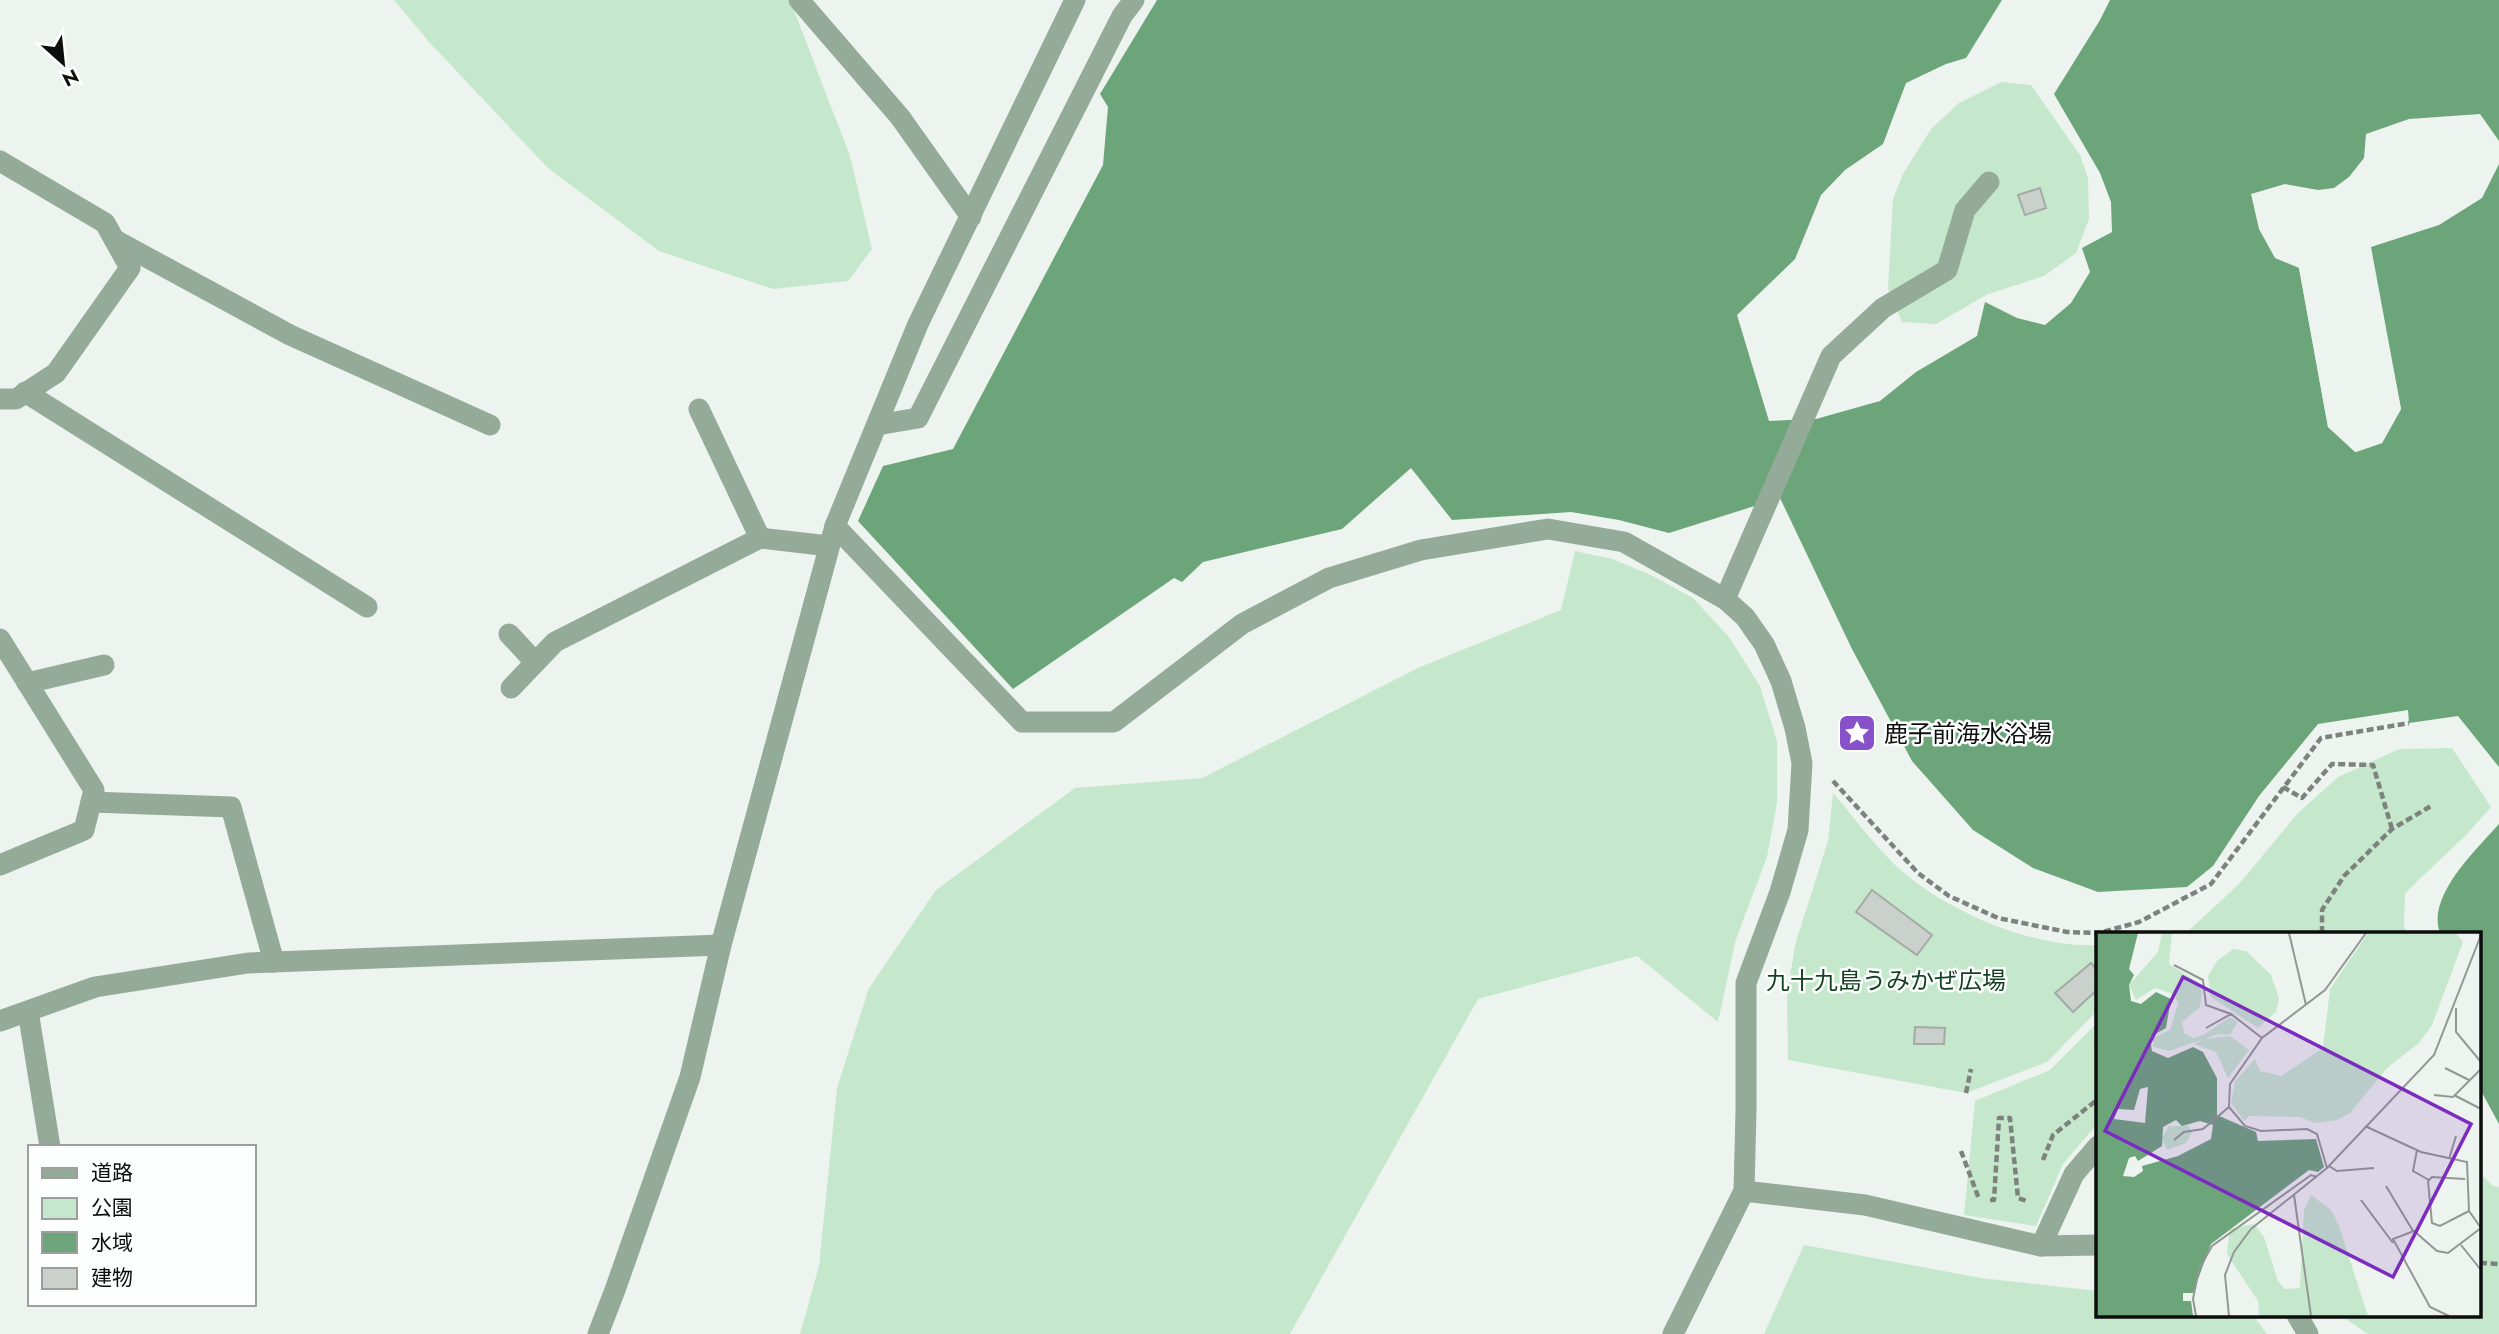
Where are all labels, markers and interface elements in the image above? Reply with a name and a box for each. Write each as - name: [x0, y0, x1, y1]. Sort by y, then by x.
- north arrow: [28, 28, 98, 98]
- text: N: [58, 62, 83, 93]
- place icon: 鹿子前海水浴場: [1836, 712, 1878, 754]
- place label: 鹿子前海水浴場: [1884, 716, 2052, 751]
- inset map: [2096, 932, 2482, 1316]
- park label: 九十九島うみかぜ広場: [1766, 963, 2006, 998]
- legend: [28, 1145, 256, 1306]
- text: 道路: [91, 1158, 133, 1188]
- text: 公園: [91, 1193, 133, 1223]
- text: 水域: [91, 1228, 133, 1258]
- text: 建物: [91, 1263, 133, 1293]

